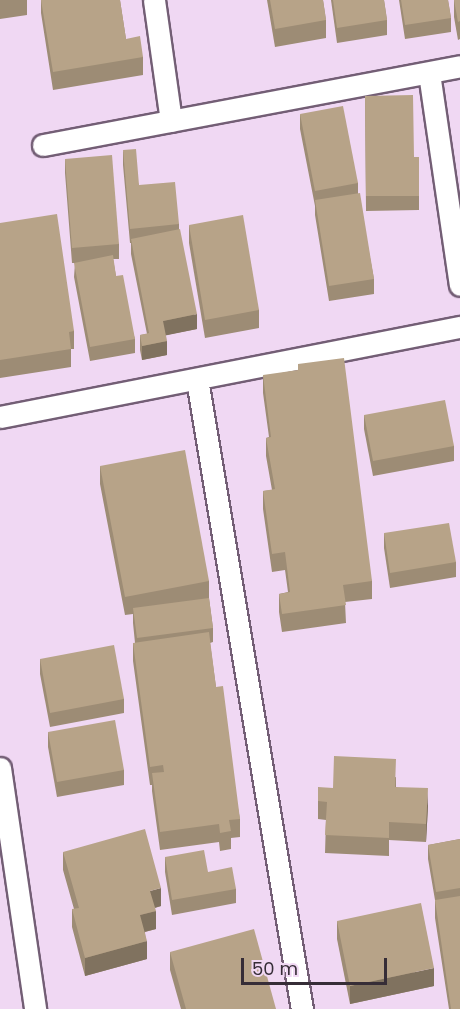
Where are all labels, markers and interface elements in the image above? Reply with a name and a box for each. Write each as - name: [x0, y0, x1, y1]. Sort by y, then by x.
- scale bar: [244, 946, 390, 984]
- text: 50 m: [252, 956, 298, 981]

